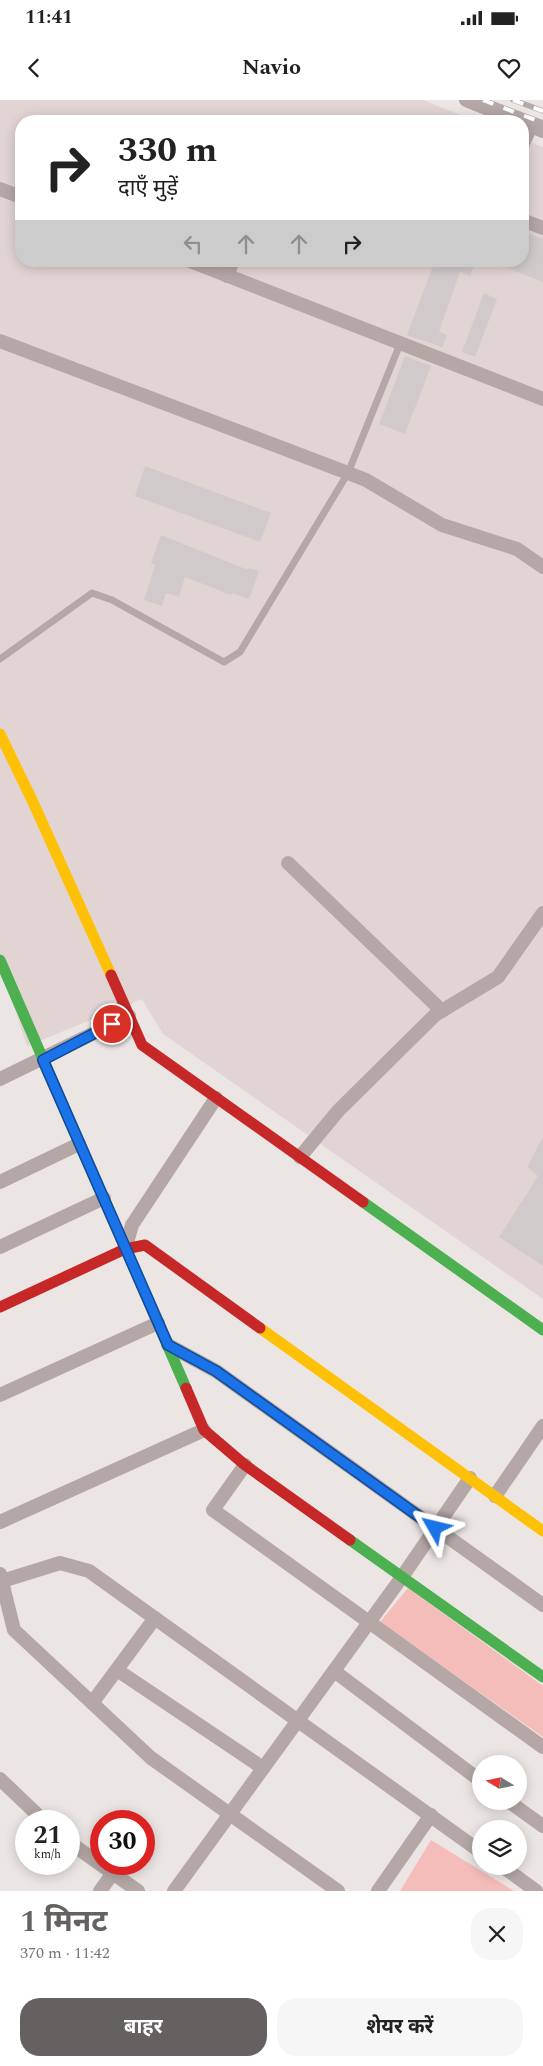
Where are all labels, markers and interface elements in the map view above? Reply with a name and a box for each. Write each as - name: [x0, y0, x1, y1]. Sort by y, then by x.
- text: 11:41: [25, 3, 73, 32]
- text: Navio: [242, 51, 301, 84]
- icon: back: [20, 54, 48, 82]
- icon: heart: [495, 54, 523, 82]
- text: 330 m: [118, 124, 217, 177]
- icon: right: [35, 135, 100, 200]
- text: दाएँ मुड़ें: [118, 172, 178, 205]
- icon: left: [179, 230, 207, 258]
- icon: ahead: [232, 230, 260, 258]
- icon: ahead: [285, 230, 313, 258]
- icon: right: [338, 230, 366, 258]
- pin: [91, 1003, 133, 1045]
- icon: arrive: [98, 1010, 126, 1038]
- position arrow: [408, 1501, 460, 1553]
- north arrow: [472, 1755, 528, 1810]
- map controls: [472, 1755, 527, 1875]
- speed limit sign: 30: [90, 1810, 155, 1875]
- text: 21: [33, 1817, 62, 1855]
- button: layers: [472, 1820, 527, 1875]
- text: km/h: [34, 1845, 61, 1864]
- text: 1 मिनट: [20, 1899, 107, 1945]
- button: close: [471, 1908, 523, 1960]
- text: 370 m · 11:42: [20, 1941, 110, 1965]
- button: बाहर: [20, 1998, 267, 2056]
- button: शेयर करें: [277, 1998, 523, 2056]

